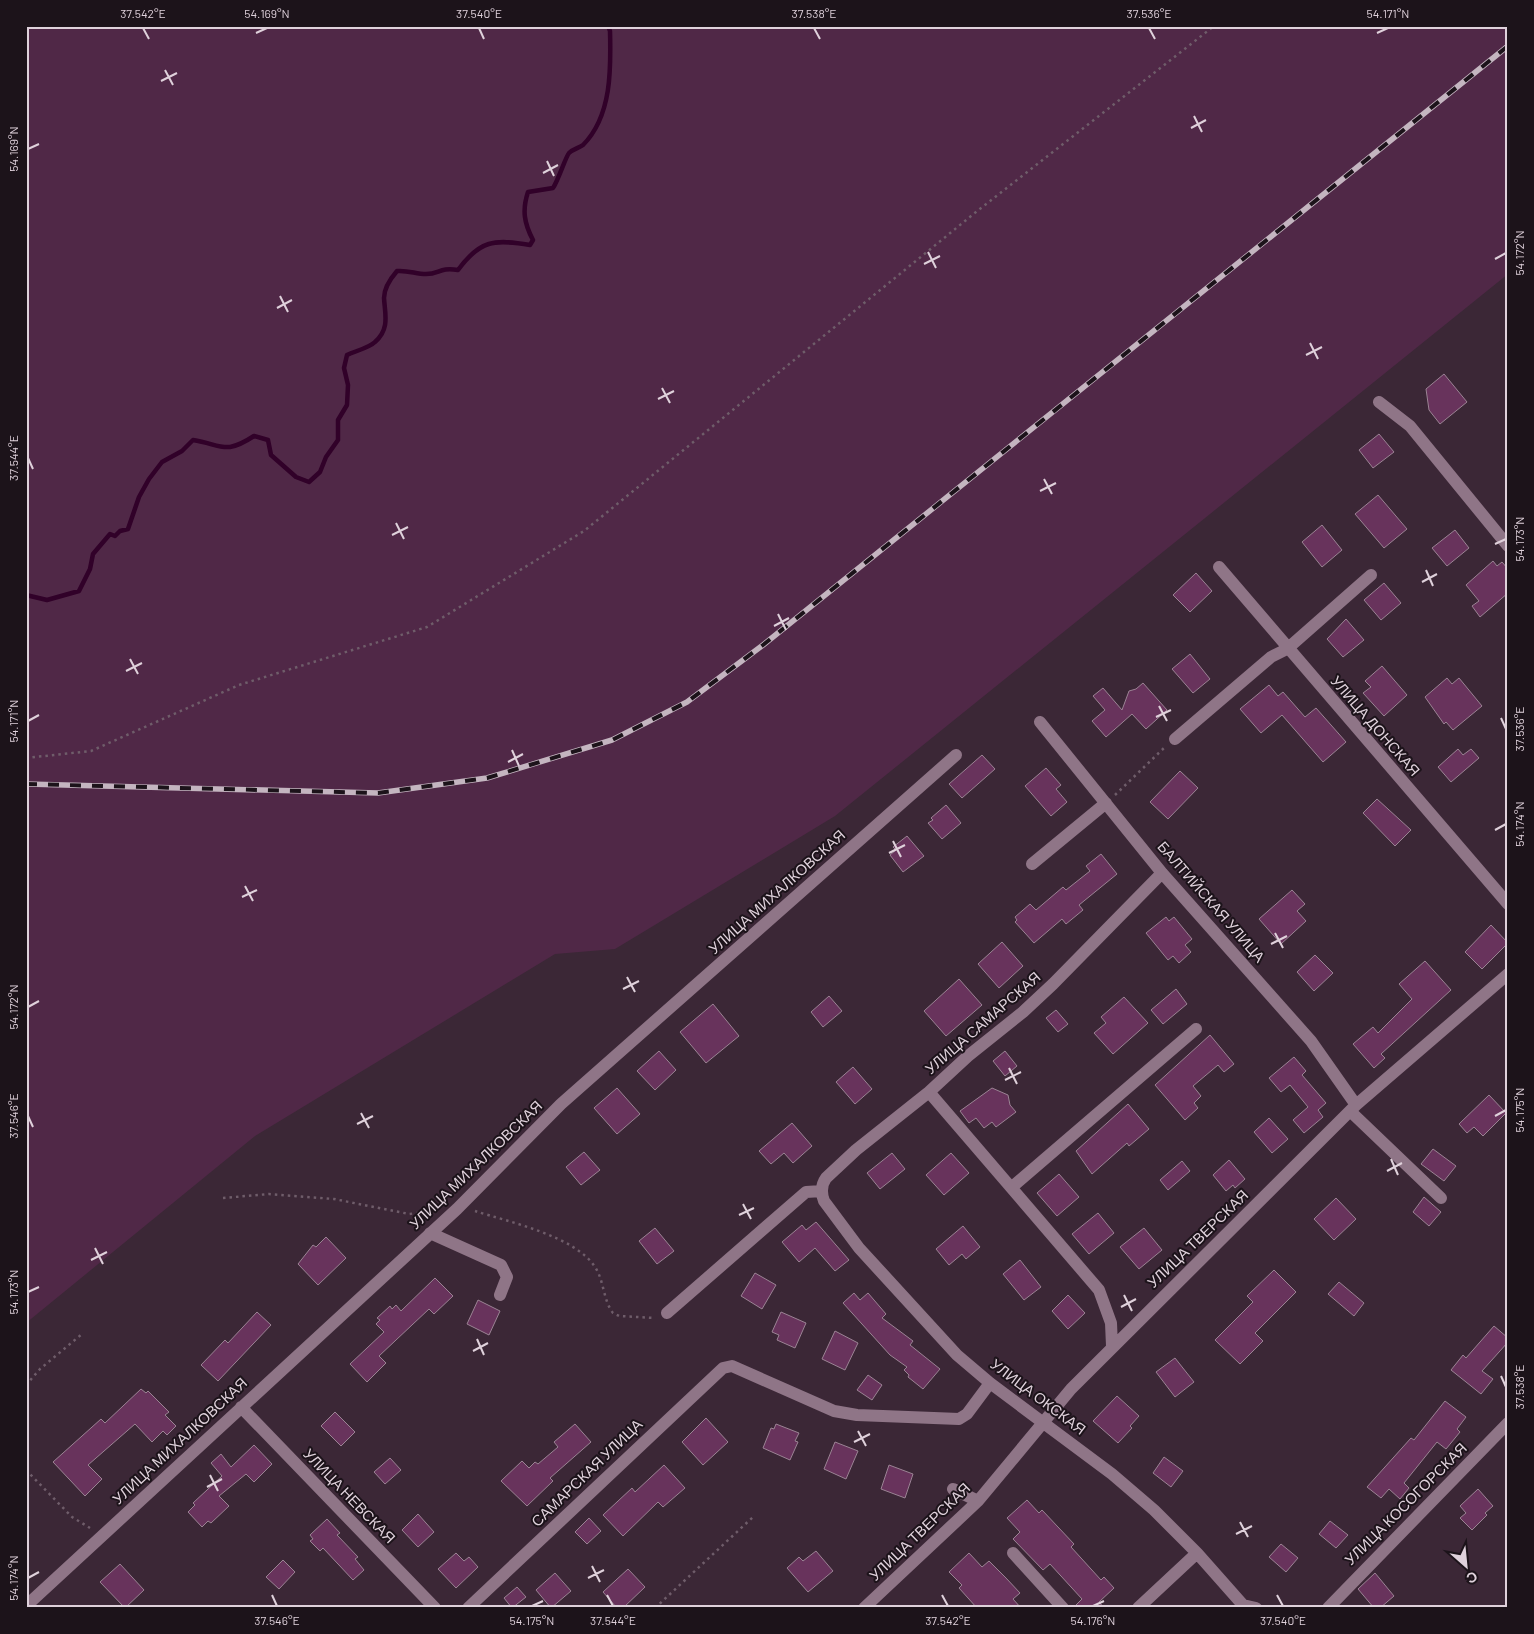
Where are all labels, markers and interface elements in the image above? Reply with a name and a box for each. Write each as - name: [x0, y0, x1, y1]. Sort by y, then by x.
- text: 37.542°E: [120, 6, 166, 20]
- text: 54.169°N: [244, 6, 290, 20]
- text: 37.540°E: [456, 6, 502, 20]
- text: 37.538°E: [791, 6, 837, 20]
- text: 37.536°E: [1126, 6, 1172, 20]
- text: 54.171°N: [1367, 6, 1409, 20]
- text: 54.169°N: [6, 126, 20, 172]
- text: 54.172°N: [1512, 230, 1526, 276]
- text: 37.544°E: [6, 435, 20, 481]
- text: 54.173°N: [1512, 517, 1526, 561]
- street label: УЛИЦА ДОНСКАЯ: [1327, 672, 1424, 779]
- text: 54.171°N: [6, 700, 20, 742]
- text: 37.536°E: [1512, 706, 1526, 752]
- text: 54.174°N: [1512, 801, 1526, 847]
- street label: УЛИЦА МИХАЛКОВСКАЯ: [704, 825, 848, 957]
- street label: БАЛТИЙСКАЯ УЛИЦА: [1154, 837, 1269, 966]
- street label: УЛИЦА САМАРСКАЯ: [921, 967, 1044, 1077]
- text: 54.172°N: [6, 984, 20, 1030]
- text: 54.175°N: [1512, 1088, 1526, 1132]
- text: 37.546°E: [6, 1093, 20, 1139]
- street label: УЛИЦА МИХАЛКОВСКАЯ: [405, 1096, 545, 1232]
- street label: УЛИЦА ТВЕРСКАЯ: [1143, 1186, 1251, 1291]
- text: 54.173°N: [6, 1270, 20, 1314]
- street label: УЛИЦА ОКСКАЯ: [988, 1355, 1090, 1438]
- text: 37.538°E: [1512, 1364, 1526, 1410]
- street label: УЛИЦА МИХАЛКОВСКАЯ: [108, 1373, 250, 1507]
- street label: САМАРСКАЯ УЛИЦА: [527, 1415, 645, 1530]
- street label: УЛИЦА КОСОГОРСКАЯ: [1340, 1438, 1470, 1568]
- street label: УЛИЦА НЕВСКАЯ: [300, 1444, 399, 1546]
- street label: УЛИЦА ТВЕРСКАЯ: [865, 1479, 973, 1584]
- north arrow: [1442, 1542, 1492, 1592]
- text: 54.174°N: [6, 1555, 20, 1601]
- text: С: [1464, 1568, 1480, 1588]
- text: 37.546°E: [254, 1613, 300, 1627]
- text: 54.175°N: [510, 1613, 554, 1627]
- text: 37.544°E: [590, 1613, 636, 1627]
- text: 37.542°E: [925, 1613, 971, 1627]
- text: 54.176°N: [1071, 1613, 1115, 1627]
- text: 37.540°E: [1260, 1613, 1306, 1627]

